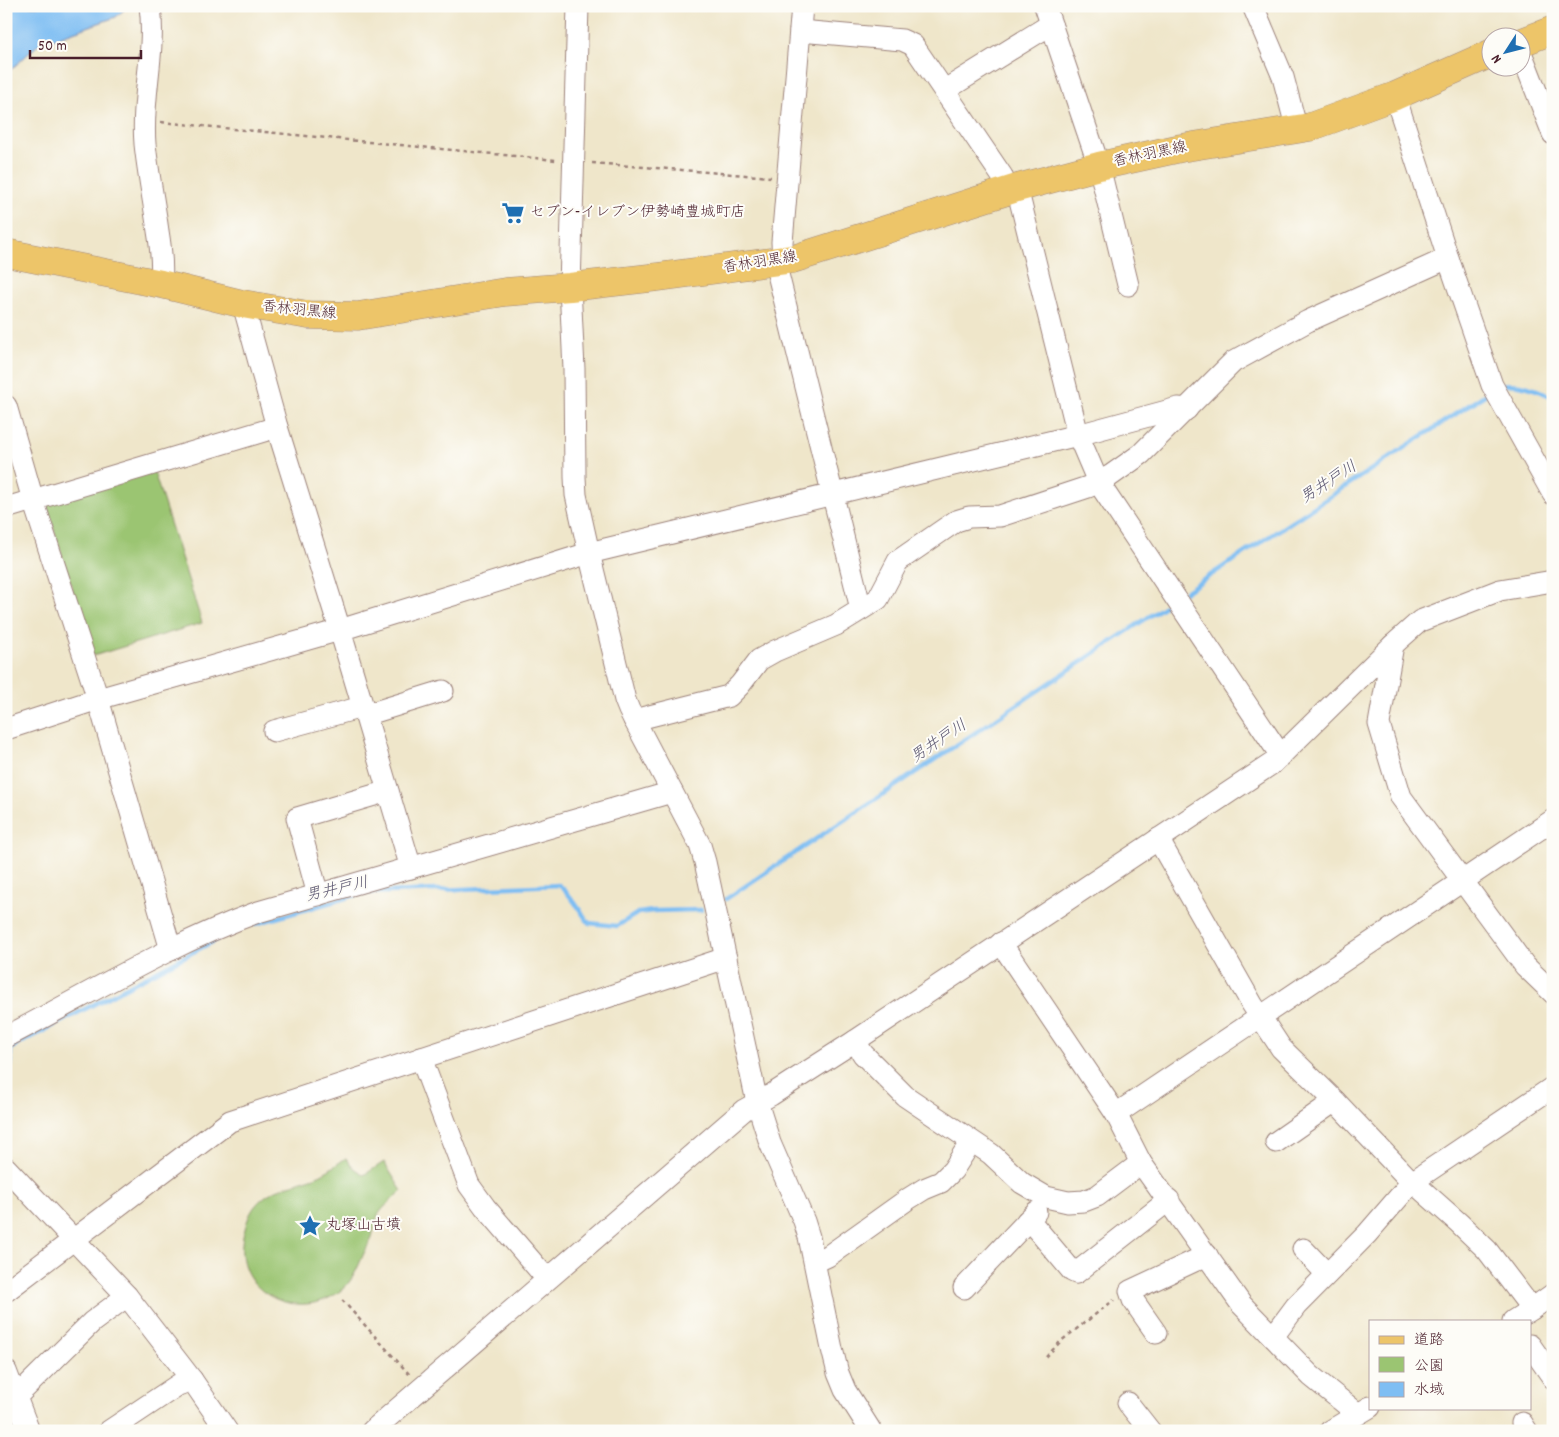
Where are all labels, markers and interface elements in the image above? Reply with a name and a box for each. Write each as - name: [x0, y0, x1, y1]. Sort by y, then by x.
- scale bar: [30, 28, 141, 60]
- north arrow: [1482, 28, 1532, 78]
- text: 50 m: [38, 36, 67, 58]
- text: N: [1487, 50, 1507, 67]
- street label: 香林羽黒線: [1111, 136, 1189, 174]
- supermarket icon: セブン-イレブン伊勢崎豊城町店: [500, 200, 526, 226]
- place label: セブン-イレブン伊勢崎豊城町店: [530, 202, 745, 224]
- street label: 香林羽黒線: [721, 246, 799, 280]
- street label: 香林羽黒線: [261, 296, 337, 326]
- water label: 男井戸川: [1296, 456, 1362, 510]
- water label: 男井戸川: [906, 715, 972, 769]
- water label: 男井戸川: [303, 872, 371, 908]
- place icon: 丸塚山古墳: [297, 1213, 323, 1239]
- place label: 丸塚山古墳: [326, 1215, 401, 1237]
- legend: [1369, 1320, 1532, 1410]
- text: 道路: [1414, 1330, 1444, 1352]
- text: 公園: [1414, 1356, 1444, 1378]
- text: 水域: [1414, 1380, 1444, 1402]

